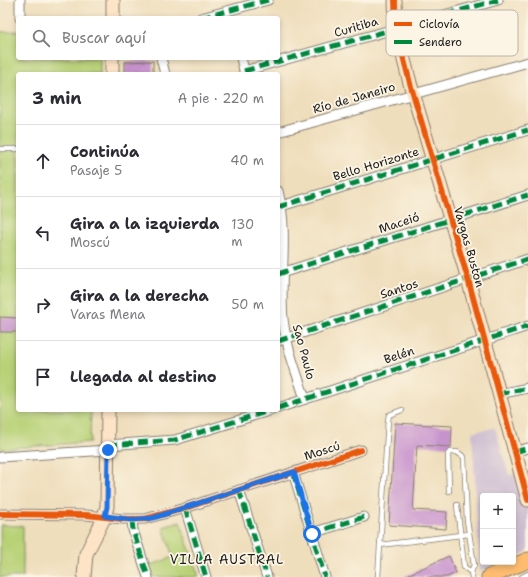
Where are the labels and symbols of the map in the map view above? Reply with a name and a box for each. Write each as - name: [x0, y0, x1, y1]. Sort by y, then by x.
- legend: [386, 10, 518, 56]
- street label: Curitiba: [332, 13, 380, 41]
- text: Ciclovía: [419, 17, 459, 32]
- text: Sendero: [419, 35, 462, 50]
- street label: Río de Janeiro: [311, 79, 397, 117]
- street label: Bello Horizonte: [331, 143, 421, 185]
- street label: Vargas Buston: [450, 205, 488, 289]
- street label: Maceió: [377, 209, 421, 237]
- street label: Santos: [378, 275, 420, 303]
- street label: Sao Paulo: [289, 323, 319, 381]
- street label: Belén: [382, 343, 416, 367]
- street label: Moscú: [302, 438, 342, 464]
- route end: [99, 441, 117, 459]
- route start: [303, 525, 321, 543]
- district label: VILLA AUSTRAL: [170, 551, 284, 568]

